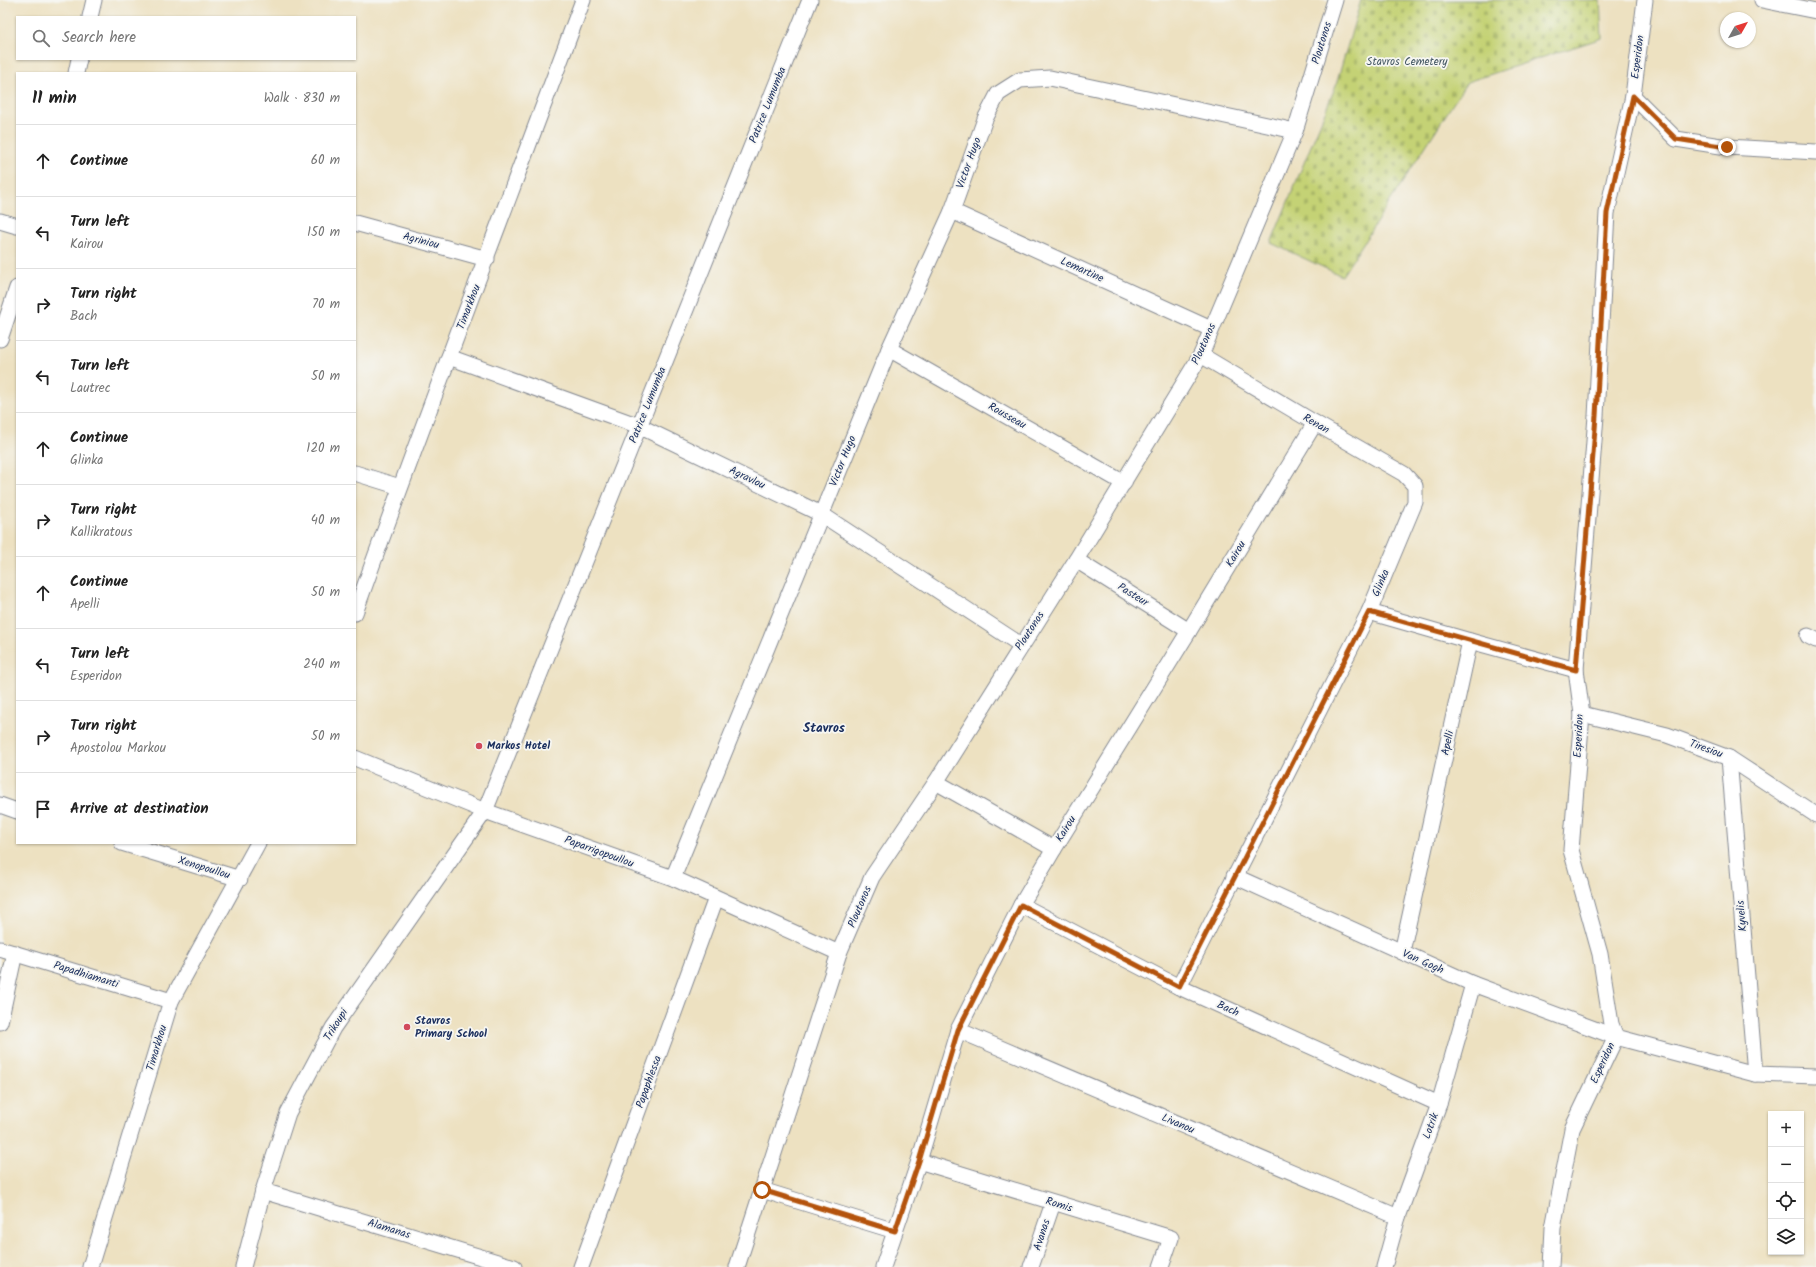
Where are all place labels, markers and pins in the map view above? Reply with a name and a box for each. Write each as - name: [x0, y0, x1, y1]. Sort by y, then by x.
- place label: Markos Hotel: [487, 737, 550, 755]
- marker: Markos Hotel: [474, 741, 484, 751]
- place label: Stavros Primary School: [415, 1012, 487, 1043]
- marker: Stavros Primary School: [402, 1022, 412, 1032]

